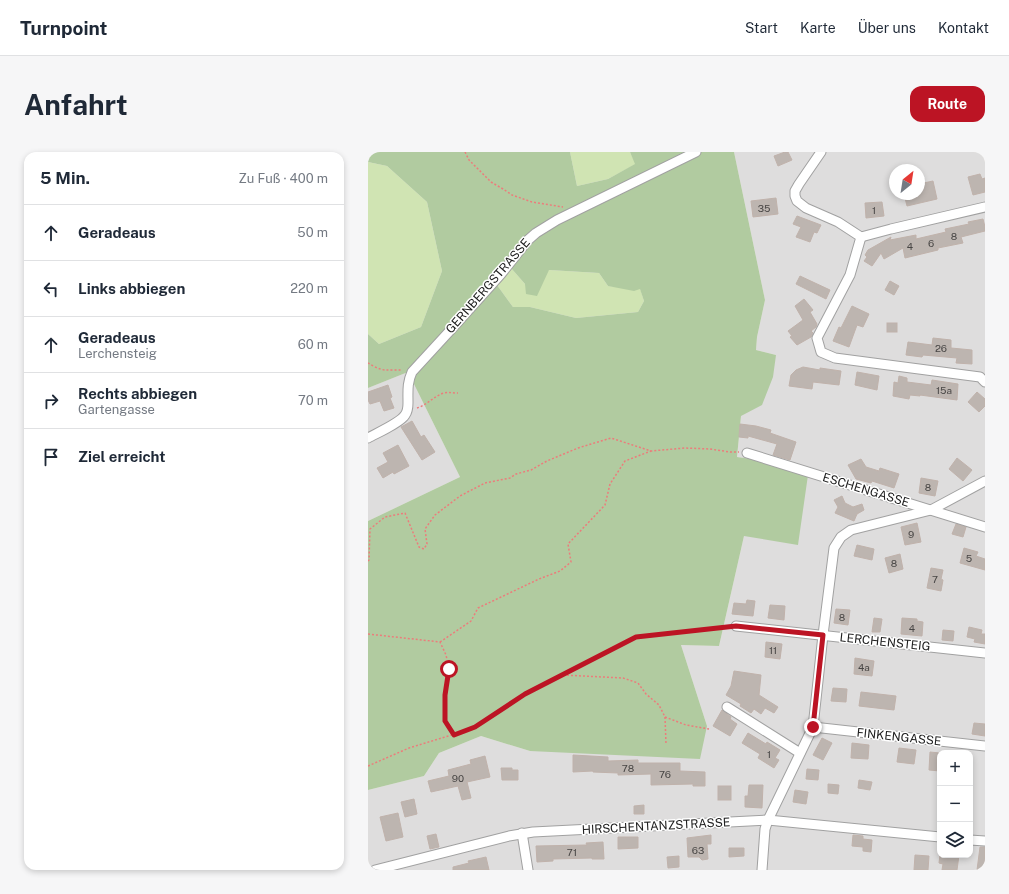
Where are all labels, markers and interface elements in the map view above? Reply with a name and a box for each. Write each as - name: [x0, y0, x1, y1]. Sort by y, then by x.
- text: Turnpoint: [20, 17, 107, 39]
- text: Start: [745, 20, 778, 36]
- text: Karte: [800, 20, 836, 36]
- text: Über uns: [858, 20, 916, 36]
- text: Kontakt: [938, 20, 989, 36]
- button: Route: [910, 86, 985, 122]
- text: Anfahrt: [24, 88, 128, 121]
- north arrow: [889, 164, 925, 200]
- text: 5 Min.: [40, 168, 90, 188]
- text: Zu Fuß · 400 m: [239, 171, 328, 186]
- house number: 35: [758, 202, 770, 214]
- house number: 1: [872, 204, 876, 216]
- icon: ahead: [40, 222, 62, 244]
- text: Geradeaus: [78, 224, 156, 241]
- text: 50 m: [297, 225, 328, 240]
- house number: 8: [951, 230, 957, 242]
- street label: GERNBERGSTRASSE: [443, 236, 533, 336]
- house number: 6: [928, 237, 934, 249]
- house number: 4: [907, 240, 913, 252]
- icon: left: [40, 278, 62, 300]
- text: Links abbiegen: [78, 280, 185, 297]
- text: 220 m: [290, 281, 328, 296]
- text: Geradeaus: [78, 329, 156, 346]
- icon: ahead: [40, 334, 62, 356]
- text: 60 m: [298, 337, 328, 352]
- house number: 26: [935, 342, 947, 354]
- text: Lerchensteig: [78, 346, 157, 361]
- house number: 15a: [936, 384, 952, 396]
- text: Rechts abbiegen: [78, 385, 197, 402]
- icon: right: [40, 390, 62, 412]
- text: 70 m: [298, 393, 328, 408]
- text: Gartengasse: [78, 402, 155, 417]
- icon: arrive: [40, 446, 62, 468]
- text: Ziel erreicht: [78, 448, 165, 465]
- street label: ESCHENGASSE: [821, 470, 911, 510]
- house number: 8: [925, 481, 931, 493]
- house number: 9: [908, 528, 914, 540]
- house number: 5: [966, 552, 972, 564]
- house number: 8: [891, 557, 897, 569]
- house number: 7: [932, 573, 938, 585]
- house number: 8: [839, 611, 845, 623]
- house number: 4: [909, 622, 915, 634]
- street label: LERCHENSTEIG: [839, 630, 931, 654]
- house number: 11: [769, 644, 777, 656]
- route start: [440, 660, 458, 678]
- house number: 4a: [858, 661, 870, 673]
- route end: [804, 718, 822, 736]
- street label: FINKENGASSE: [856, 726, 942, 748]
- house number: 1: [767, 748, 771, 760]
- map controls: [937, 750, 973, 858]
- button: +: [937, 750, 973, 786]
- house number: 78: [622, 762, 634, 774]
- house number: 76: [659, 768, 671, 780]
- house number: 90: [452, 772, 464, 784]
- button: −: [937, 786, 973, 822]
- street label: HIRSCHENTANZSTRASSE: [581, 815, 731, 837]
- button: layers: [937, 822, 973, 858]
- house number: 63: [692, 844, 704, 856]
- house number: 71: [567, 846, 577, 858]

